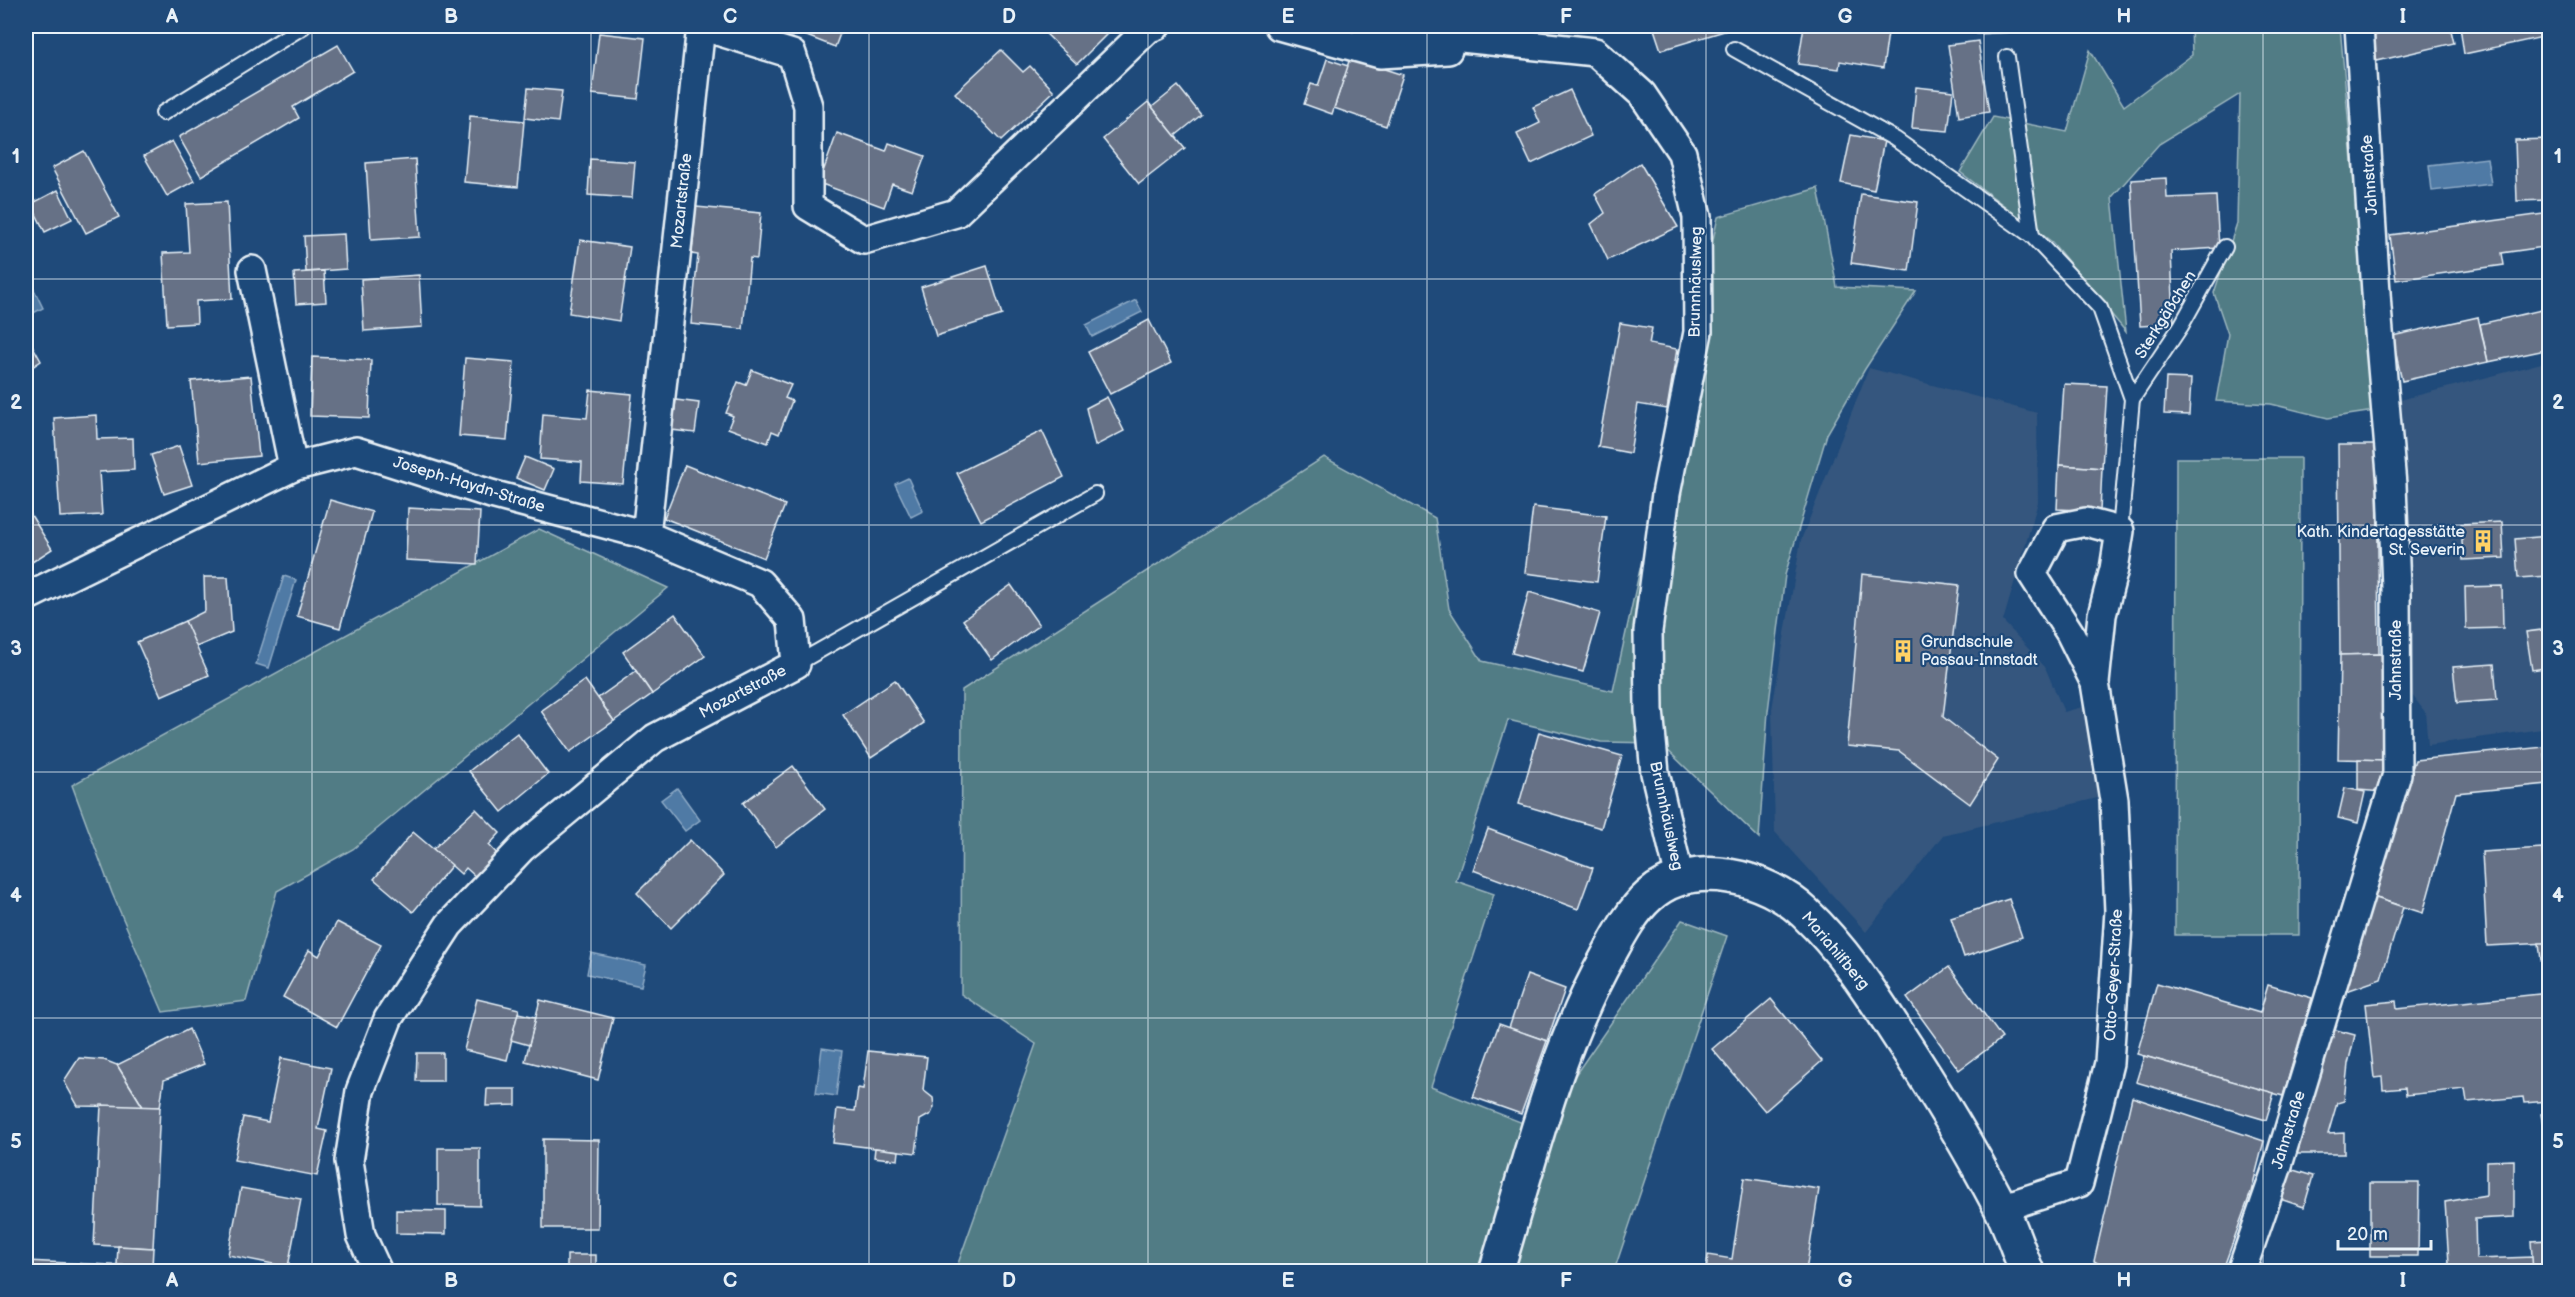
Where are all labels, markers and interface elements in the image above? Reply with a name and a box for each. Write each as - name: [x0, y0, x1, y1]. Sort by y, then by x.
- text: A: [165, 5, 179, 29]
- text: B: [444, 5, 458, 29]
- text: C: [723, 5, 737, 29]
- text: D: [1002, 5, 1016, 29]
- text: E: [1282, 5, 1295, 29]
- text: F: [1560, 5, 1572, 29]
- text: G: [1838, 5, 1853, 29]
- text: H: [2117, 5, 2131, 29]
- text: I: [2400, 5, 2406, 29]
- street label: Jahnstraße: [2358, 134, 2382, 216]
- text: 1: [12, 145, 20, 169]
- text: 1: [2554, 145, 2562, 169]
- street label: Mozartstraße: [668, 152, 697, 250]
- street label: Brunnhäuslweg: [1686, 226, 1706, 338]
- street label: Sterkgäßchen: [2131, 268, 2201, 362]
- text: 2: [10, 391, 22, 415]
- text: 2: [2552, 391, 2564, 415]
- street label: Joseph-Haydn-Straße: [391, 453, 548, 517]
- place label: Kath. Kindertagesstätte St. Severin: [2297, 523, 2466, 560]
- building icon: Kath. Kindertagesstätte St. Severin: [2470, 528, 2496, 554]
- street label: Jahnstraße: [2387, 619, 2406, 700]
- place label: Grundschule Passau-Innstadt: [1921, 633, 2038, 670]
- text: 3: [10, 637, 22, 661]
- text: 3: [2552, 637, 2564, 661]
- building icon: Grundschule Passau-Innstadt: [1890, 638, 1916, 664]
- street label: Mozartstraße: [696, 661, 790, 723]
- street label: Brunnhäuslweg: [1645, 760, 1687, 872]
- text: 4: [10, 884, 22, 908]
- text: 4: [2552, 884, 2564, 908]
- street label: Mariahilfberg: [1797, 908, 1873, 994]
- street label: Otto-Geyer-Straße: [2101, 908, 2127, 1042]
- street label: Jahnstraße: [2268, 1088, 2310, 1171]
- text: 5: [10, 1130, 22, 1154]
- text: 5: [2552, 1130, 2564, 1154]
- scale bar: [2338, 1213, 2431, 1251]
- text: 20 m: [2347, 1224, 2388, 1245]
- text: A: [165, 1269, 179, 1293]
- text: B: [444, 1269, 458, 1293]
- text: C: [723, 1269, 737, 1293]
- text: D: [1002, 1269, 1016, 1293]
- text: E: [1282, 1269, 1295, 1293]
- text: F: [1560, 1269, 1572, 1293]
- text: G: [1838, 1269, 1853, 1293]
- text: H: [2117, 1269, 2131, 1293]
- text: I: [2400, 1269, 2406, 1293]

